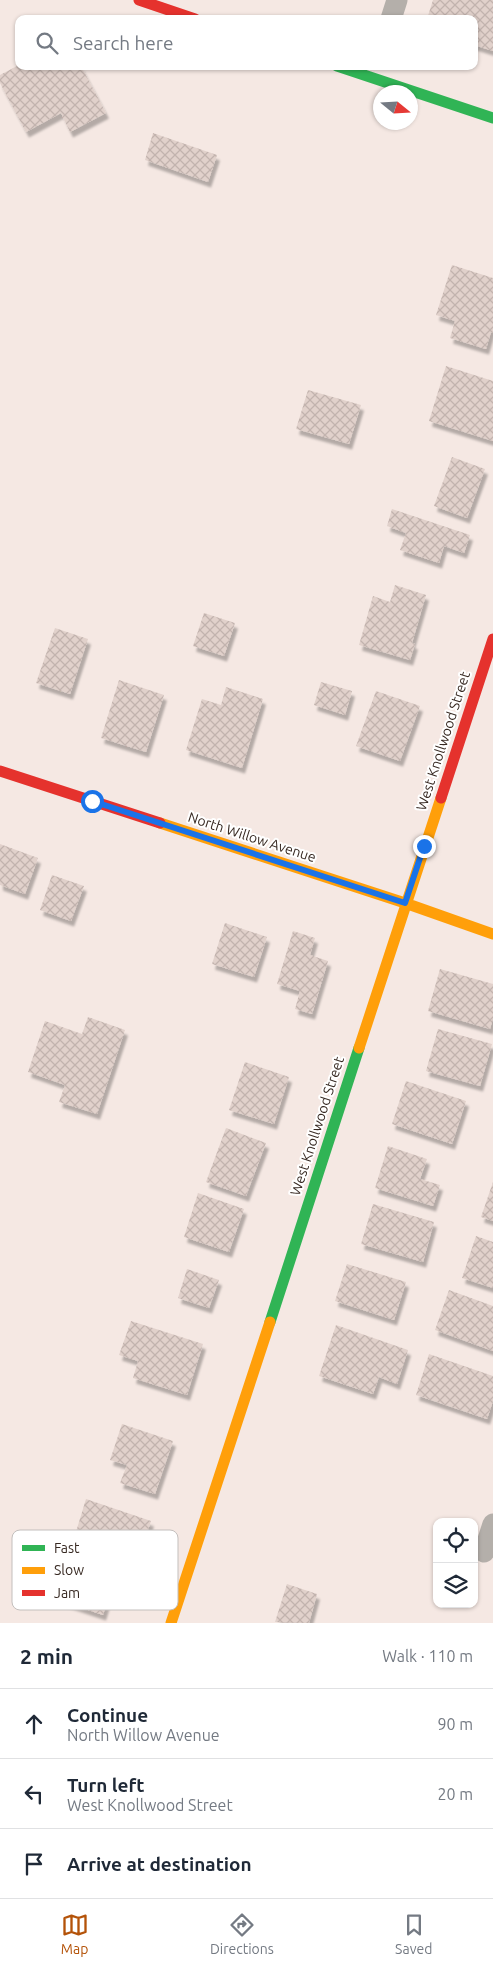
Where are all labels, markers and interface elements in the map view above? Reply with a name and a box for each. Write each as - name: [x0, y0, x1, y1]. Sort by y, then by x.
- search box: [15, 15, 478, 70]
- icon: search: [33, 29, 61, 57]
- text: Search here: [73, 32, 173, 54]
- north arrow: [373, 85, 418, 130]
- street label: West Knollwood Street: [413, 669, 473, 812]
- route start: [81, 790, 104, 813]
- street label: North Willow Avenue: [186, 809, 318, 865]
- route end: [413, 835, 436, 858]
- street label: West Knollwood Street: [287, 1054, 347, 1197]
- map controls: [433, 1518, 478, 1608]
- button: locate: [433, 1518, 478, 1563]
- legend: [12, 1530, 178, 1610]
- text: Fast: [54, 1540, 80, 1556]
- text: Slow: [54, 1562, 84, 1578]
- button: layers: [433, 1563, 478, 1608]
- text: Jam: [54, 1585, 80, 1601]
- text: 2 min: [20, 1644, 73, 1668]
- text: Walk · 110 m: [382, 1647, 473, 1665]
- text: Continue: [67, 1704, 148, 1726]
- icon: ahead: [20, 1710, 48, 1738]
- text: 90 m: [437, 1715, 473, 1733]
- text: North Willow Avenue: [67, 1726, 220, 1744]
- text: Turn left: [67, 1774, 145, 1796]
- icon: left: [20, 1780, 48, 1808]
- text: 20 m: [437, 1785, 473, 1803]
- text: West Knollwood Street: [67, 1796, 233, 1814]
- icon: arrive: [20, 1850, 48, 1878]
- text: Arrive at destination: [67, 1853, 252, 1875]
- tab: Map: [61, 1911, 89, 1957]
- tab: Directions: [210, 1911, 274, 1957]
- tab: Saved: [395, 1911, 432, 1957]

